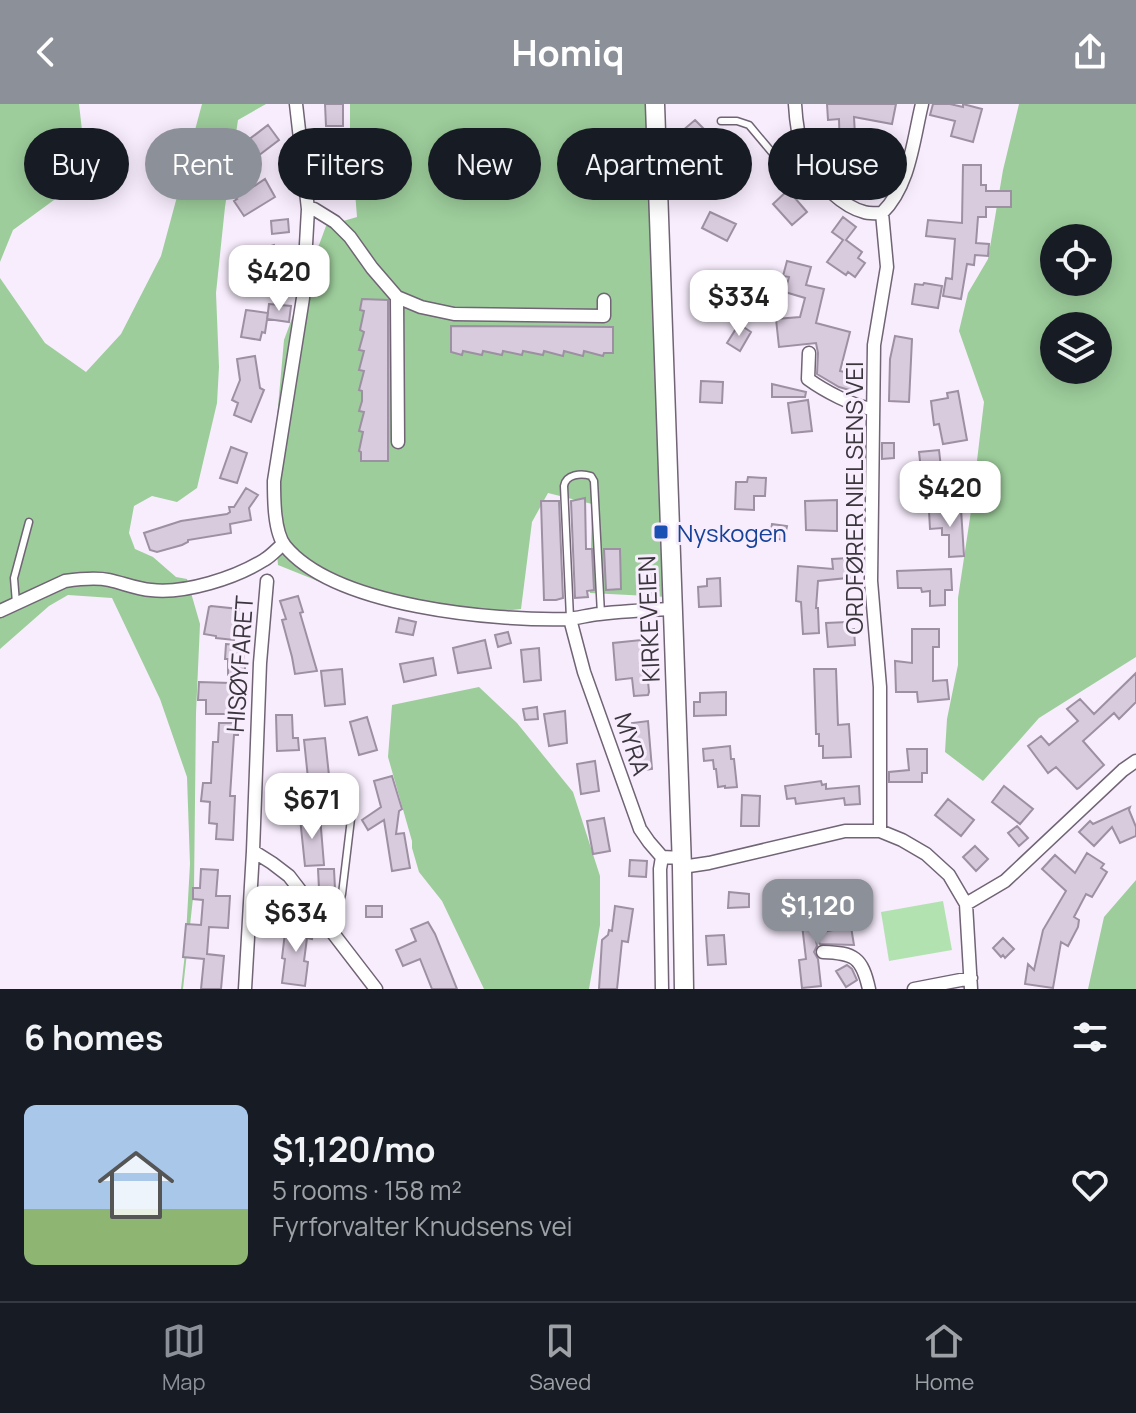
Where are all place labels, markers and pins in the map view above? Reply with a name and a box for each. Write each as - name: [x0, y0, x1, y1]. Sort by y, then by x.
- pin: $420: [232, 245, 326, 313]
- pin: $334: [692, 270, 786, 338]
- pin: $420: [903, 461, 997, 529]
- place label: Nyskogen: [677, 516, 787, 549]
- marker: Nyskogen: [652, 523, 670, 541]
- pin: $671: [265, 773, 359, 841]
- pin: $1,120: [753, 879, 883, 947]
- pin: $634: [249, 886, 343, 954]

